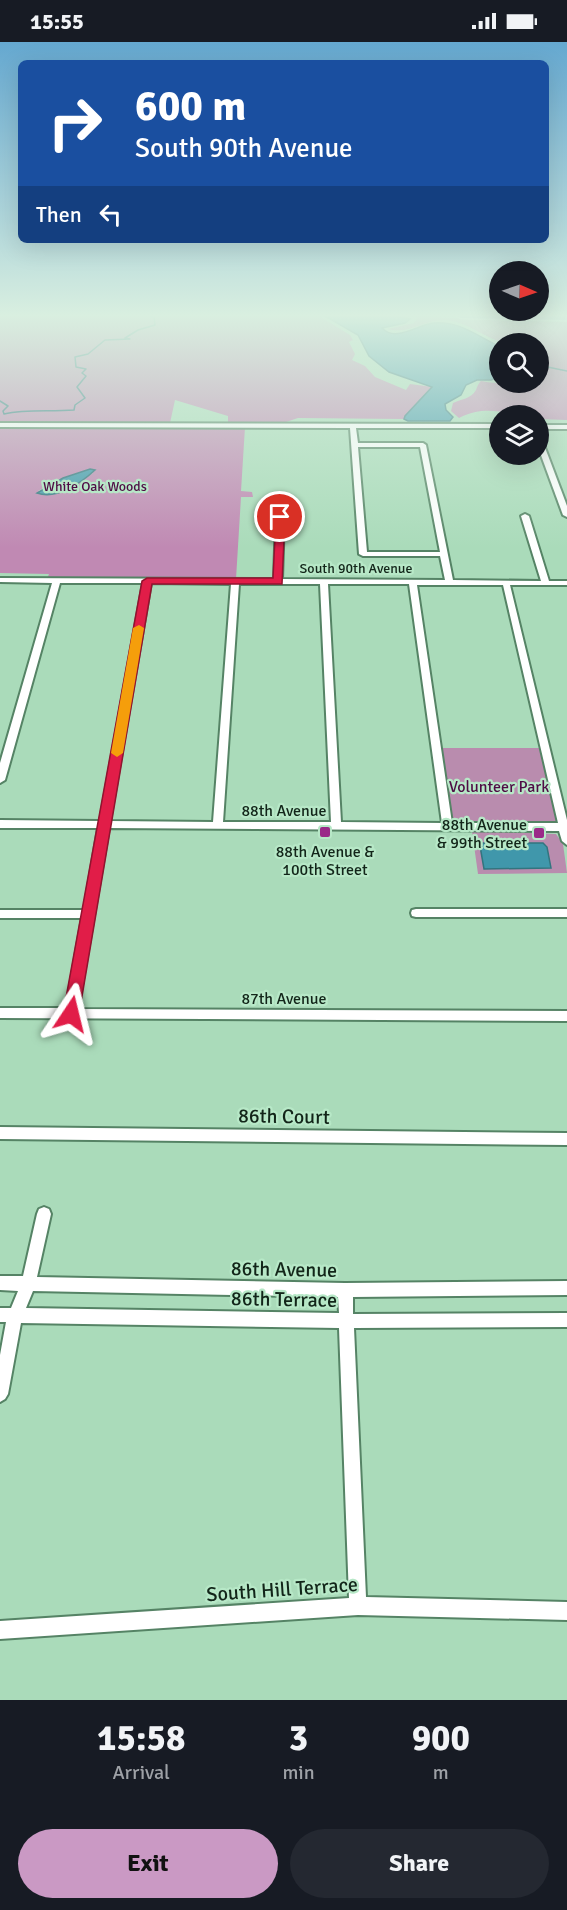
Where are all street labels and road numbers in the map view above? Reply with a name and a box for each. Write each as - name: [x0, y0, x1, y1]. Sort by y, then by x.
- street label: South 90th Avenue: [300, 560, 412, 577]
- street label: 88th Avenue: [241, 801, 327, 821]
- street label: 87th Avenue: [241, 989, 327, 1009]
- street label: 86th Court: [238, 1103, 330, 1130]
- street label: 86th Avenue: [231, 1256, 337, 1283]
- street label: 86th Terrace: [231, 1286, 337, 1313]
- street label: South Hill Terrace: [205, 1572, 359, 1607]

